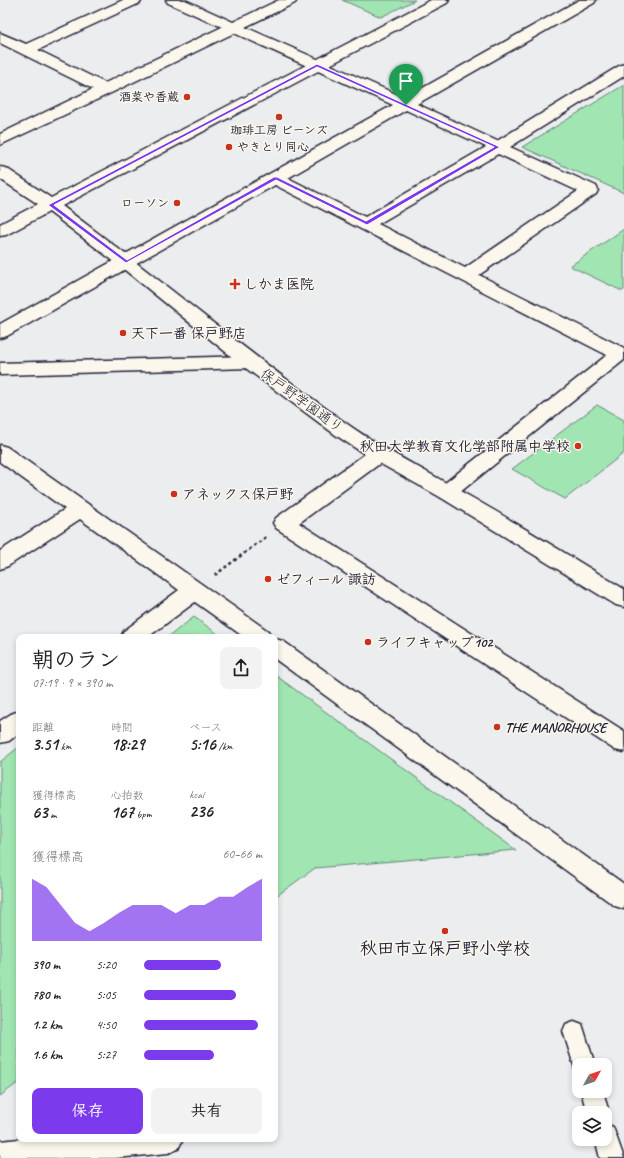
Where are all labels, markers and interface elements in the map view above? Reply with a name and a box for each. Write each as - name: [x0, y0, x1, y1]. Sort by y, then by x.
- pin: [389, 64, 423, 105]
- icon: arrive: [395, 70, 417, 92]
- place label: 酒菜や香蔵: [119, 89, 179, 105]
- marker: 酒菜や香蔵: [182, 92, 192, 102]
- marker: 珈琲工房 ビーンズ: [274, 112, 284, 122]
- place label: 珈琲工房 ビーンズ: [230, 122, 328, 138]
- place label: やきとり同心: [237, 139, 309, 155]
- marker: やきとり同心: [224, 142, 234, 152]
- place label: ローソン: [121, 195, 169, 211]
- marker: ローソン: [172, 198, 182, 208]
- place label: しかま医院: [244, 276, 314, 293]
- marker: しかま医院: [229, 278, 241, 290]
- place label: 天下一番 保戸野店: [131, 325, 246, 342]
- marker: 天下一番 保戸野店: [118, 328, 128, 338]
- street label: 保戸野学園通り: [257, 365, 346, 436]
- place label: 秋田大学教育文化学部附属中学校: [360, 438, 570, 455]
- marker: 秋田大学教育文化学部附属中学校: [573, 441, 583, 451]
- place label: アネックス保戸野: [182, 486, 293, 503]
- marker: アネックス保戸野: [169, 489, 179, 499]
- place label: ゼフィール 諏訪: [276, 571, 376, 588]
- marker: ゼフィール 諏訪: [263, 574, 273, 584]
- place label: ライフキャップ102: [376, 634, 494, 651]
- marker: ライフキャップ102: [363, 637, 373, 647]
- text: 朝のラン: [32, 646, 120, 674]
- button: share: [220, 647, 262, 689]
- text: 07:19 · 9 × 390 m: [32, 675, 113, 691]
- place label: THE MANORHOUSE: [505, 719, 609, 736]
- text: 距離: [32, 720, 54, 734]
- text: 時間: [111, 720, 133, 734]
- text: ペース: [189, 720, 222, 734]
- marker: THE MANORHOUSE: [492, 722, 502, 732]
- text: 3.51: [32, 734, 58, 755]
- text: 18:29: [111, 734, 144, 755]
- text: 5:16: [189, 734, 216, 755]
- text: km: [58, 739, 71, 753]
- text: /km: [216, 739, 233, 753]
- text: kcal: [189, 787, 204, 801]
- text: 獲得標高: [32, 788, 76, 802]
- text: 心拍数: [111, 788, 144, 802]
- text: 236: [189, 801, 213, 822]
- text: 63: [32, 802, 48, 823]
- text: 167: [111, 802, 134, 823]
- text: m: [48, 807, 57, 821]
- text: bpm: [134, 807, 152, 821]
- text: 60–66 m: [222, 846, 262, 862]
- text: 獲得標高: [32, 849, 84, 865]
- marker: 秋田市立保戸野小学校: [440, 926, 450, 936]
- place label: 秋田市立保戸野小学校: [360, 938, 530, 959]
- text: 390 m: [32, 957, 60, 973]
- text: 5:20: [96, 957, 116, 973]
- text: 780 m: [32, 987, 60, 1003]
- text: 5:05: [96, 987, 116, 1003]
- text: 1.2 km: [32, 1017, 62, 1033]
- text: 4:50: [96, 1017, 116, 1033]
- text: 1.6 km: [32, 1047, 63, 1063]
- text: 5:27: [96, 1047, 116, 1063]
- north arrow: [572, 1058, 612, 1098]
- map controls: [572, 1058, 612, 1146]
- button: 保存: [32, 1088, 143, 1134]
- button: 共有: [151, 1088, 262, 1134]
- button: layers: [572, 1106, 612, 1146]

